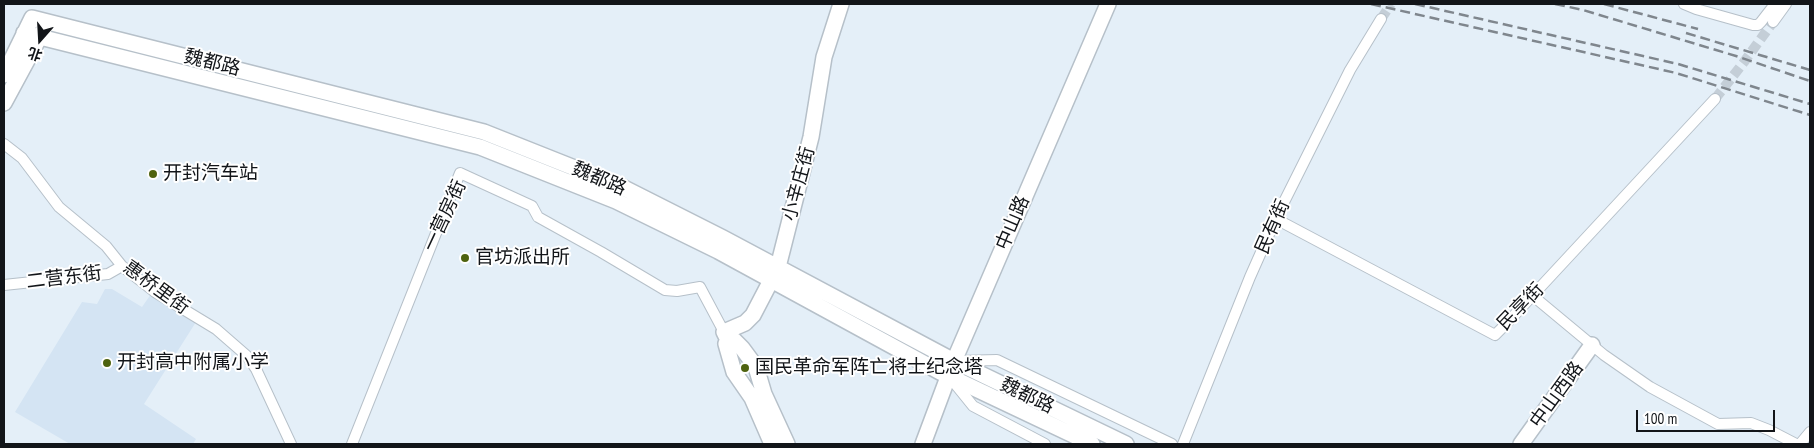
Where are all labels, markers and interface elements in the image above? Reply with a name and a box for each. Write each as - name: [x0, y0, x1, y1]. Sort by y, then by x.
- north arrow: [15, 15, 65, 65]
- text: 北: [26, 43, 45, 65]
- street label: 魏都路: [182, 45, 242, 81]
- street label: 小辛庄街: [778, 144, 820, 224]
- street label: 魏都路: [568, 157, 630, 201]
- place label: 开封汽车站: [163, 163, 258, 185]
- marker: 开封汽车站: [147, 168, 159, 180]
- street label: 一营房街: [419, 177, 471, 255]
- street label: 中山路: [991, 192, 1035, 254]
- street label: 民有街: [1251, 196, 1295, 258]
- place label: 官坊派出所: [475, 247, 570, 269]
- marker: 官坊派出所: [459, 252, 471, 264]
- street label: 惠桥里街: [119, 256, 193, 320]
- street label: 二营东街: [25, 262, 103, 294]
- street label: 民享街: [1493, 279, 1549, 335]
- place label: 开封高中附属小学: [117, 352, 269, 374]
- marker: 开封高中附属小学: [101, 357, 113, 369]
- place label: 国民革命军阵亡将士纪念塔: [755, 357, 983, 379]
- street label: 中山西路: [1525, 358, 1589, 432]
- marker: 国民革命军阵亡将士纪念塔: [739, 362, 751, 374]
- street label: 魏都路: [996, 373, 1058, 419]
- scale bar: [1639, 400, 1778, 432]
- text: 100 m: [1644, 409, 1677, 428]

